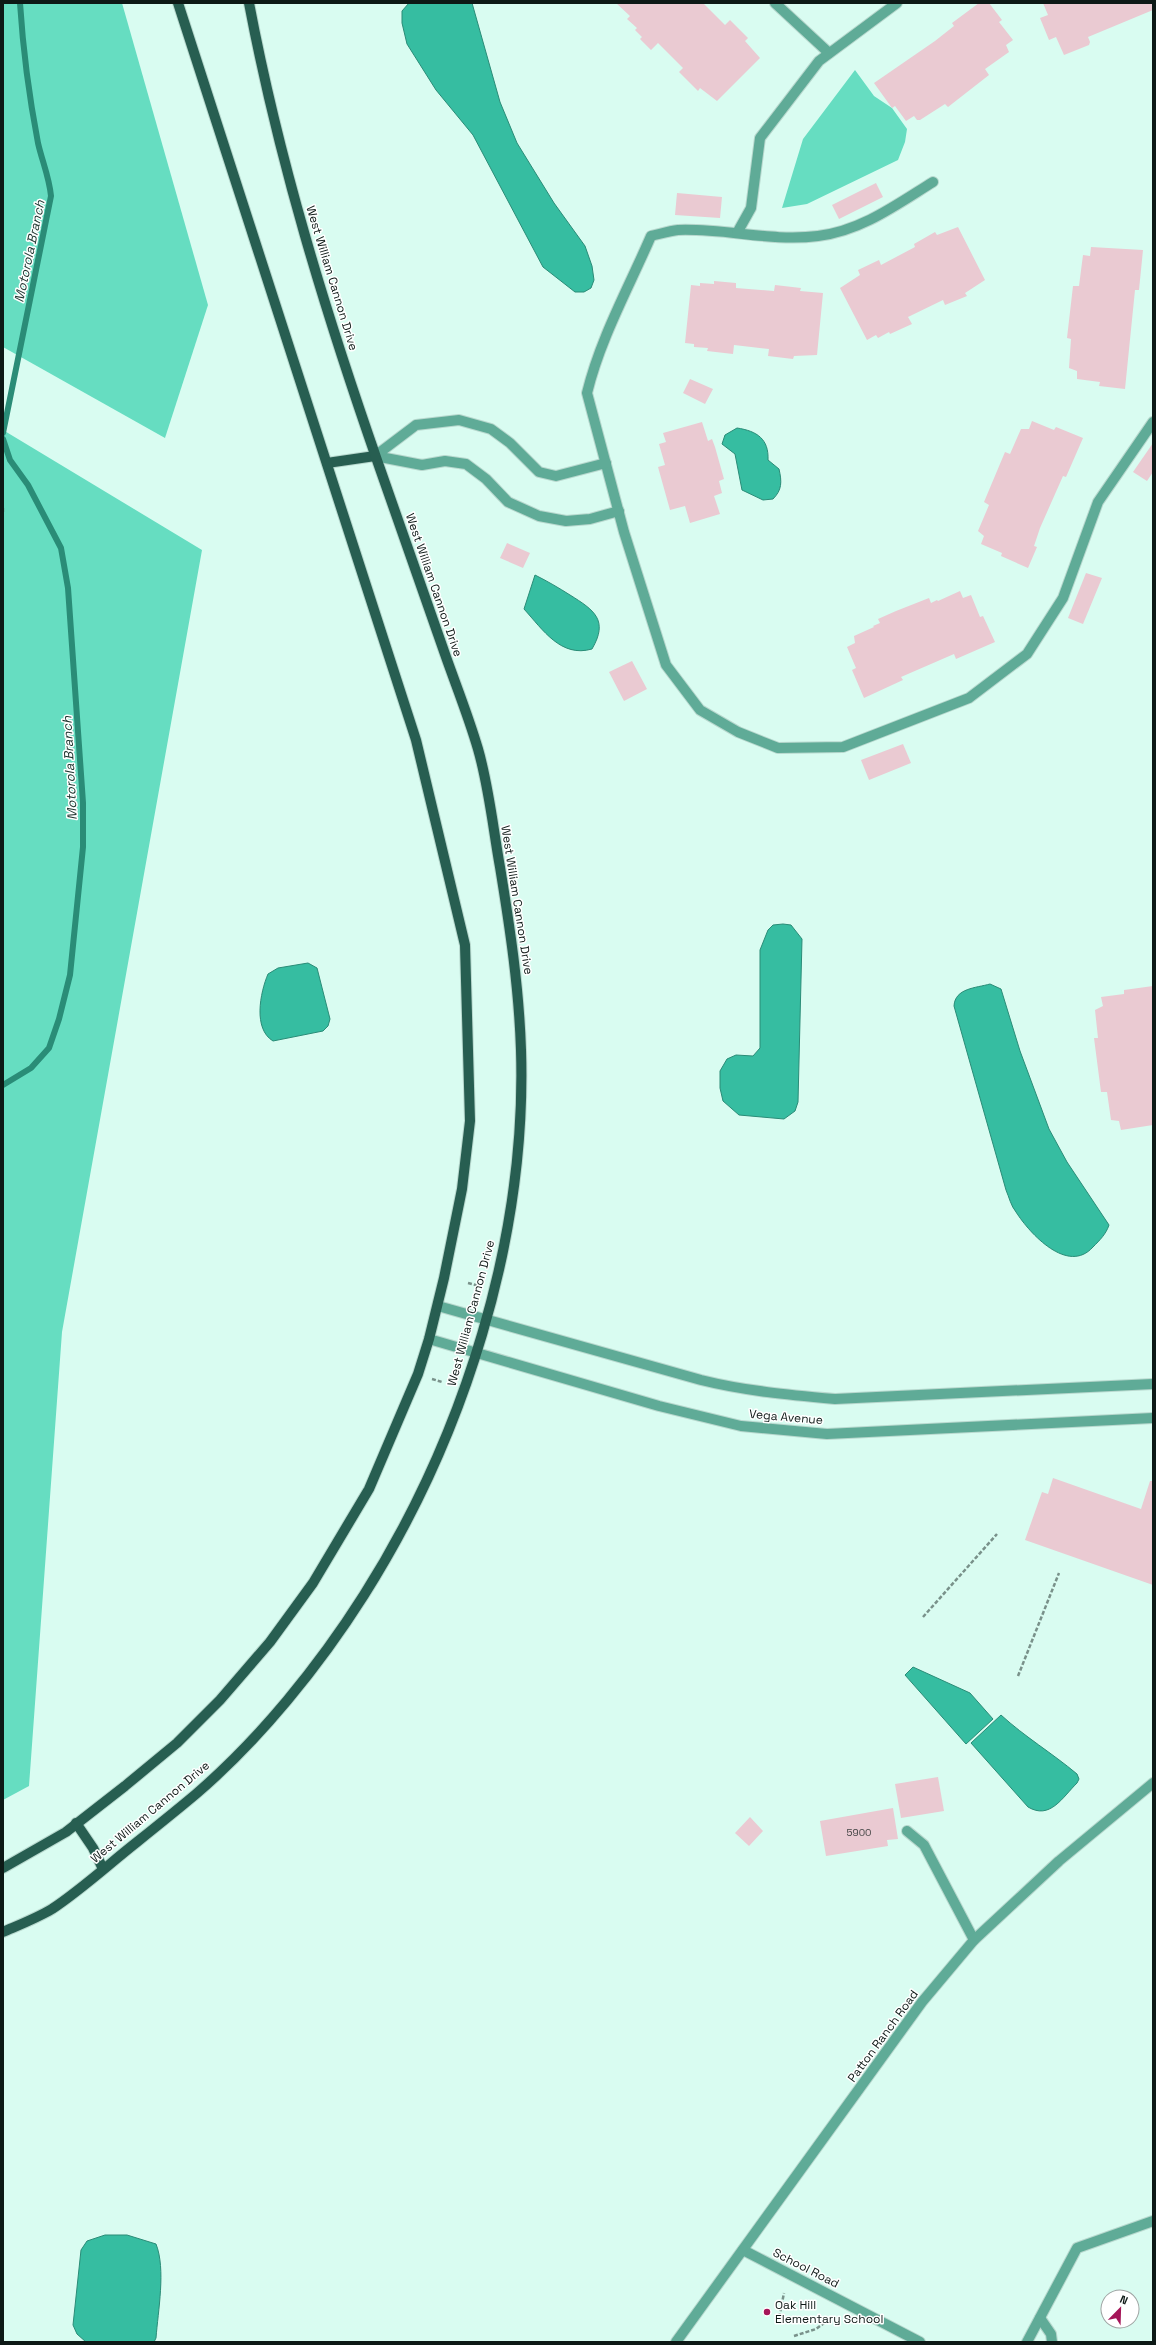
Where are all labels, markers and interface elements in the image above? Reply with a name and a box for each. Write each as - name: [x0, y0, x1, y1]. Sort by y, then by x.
- water label: Motorola Branch: [10, 197, 49, 304]
- street label: West William Cannon Drive: [302, 204, 362, 352]
- street label: West William Cannon Drive: [402, 511, 466, 659]
- water label: Motorola Branch: [58, 715, 81, 820]
- street label: West William Cannon Drive: [497, 824, 537, 976]
- street label: West William Cannon Drive: [444, 1238, 498, 1388]
- street label: Vega Avenue: [748, 1406, 824, 1428]
- street label: West William Cannon Drive: [87, 1757, 213, 1867]
- house number: 5900: [847, 1826, 871, 1839]
- street label: Patton Ranch Road: [844, 1987, 922, 2085]
- street label: School Road: [770, 2244, 842, 2292]
- north arrow: [1100, 2289, 1140, 2329]
- text: N: [1118, 2292, 1130, 2308]
- place label: Oak Hill Elementary School: [775, 2297, 883, 2327]
- marker: Oak Hill Elementary School: [762, 2307, 772, 2317]

